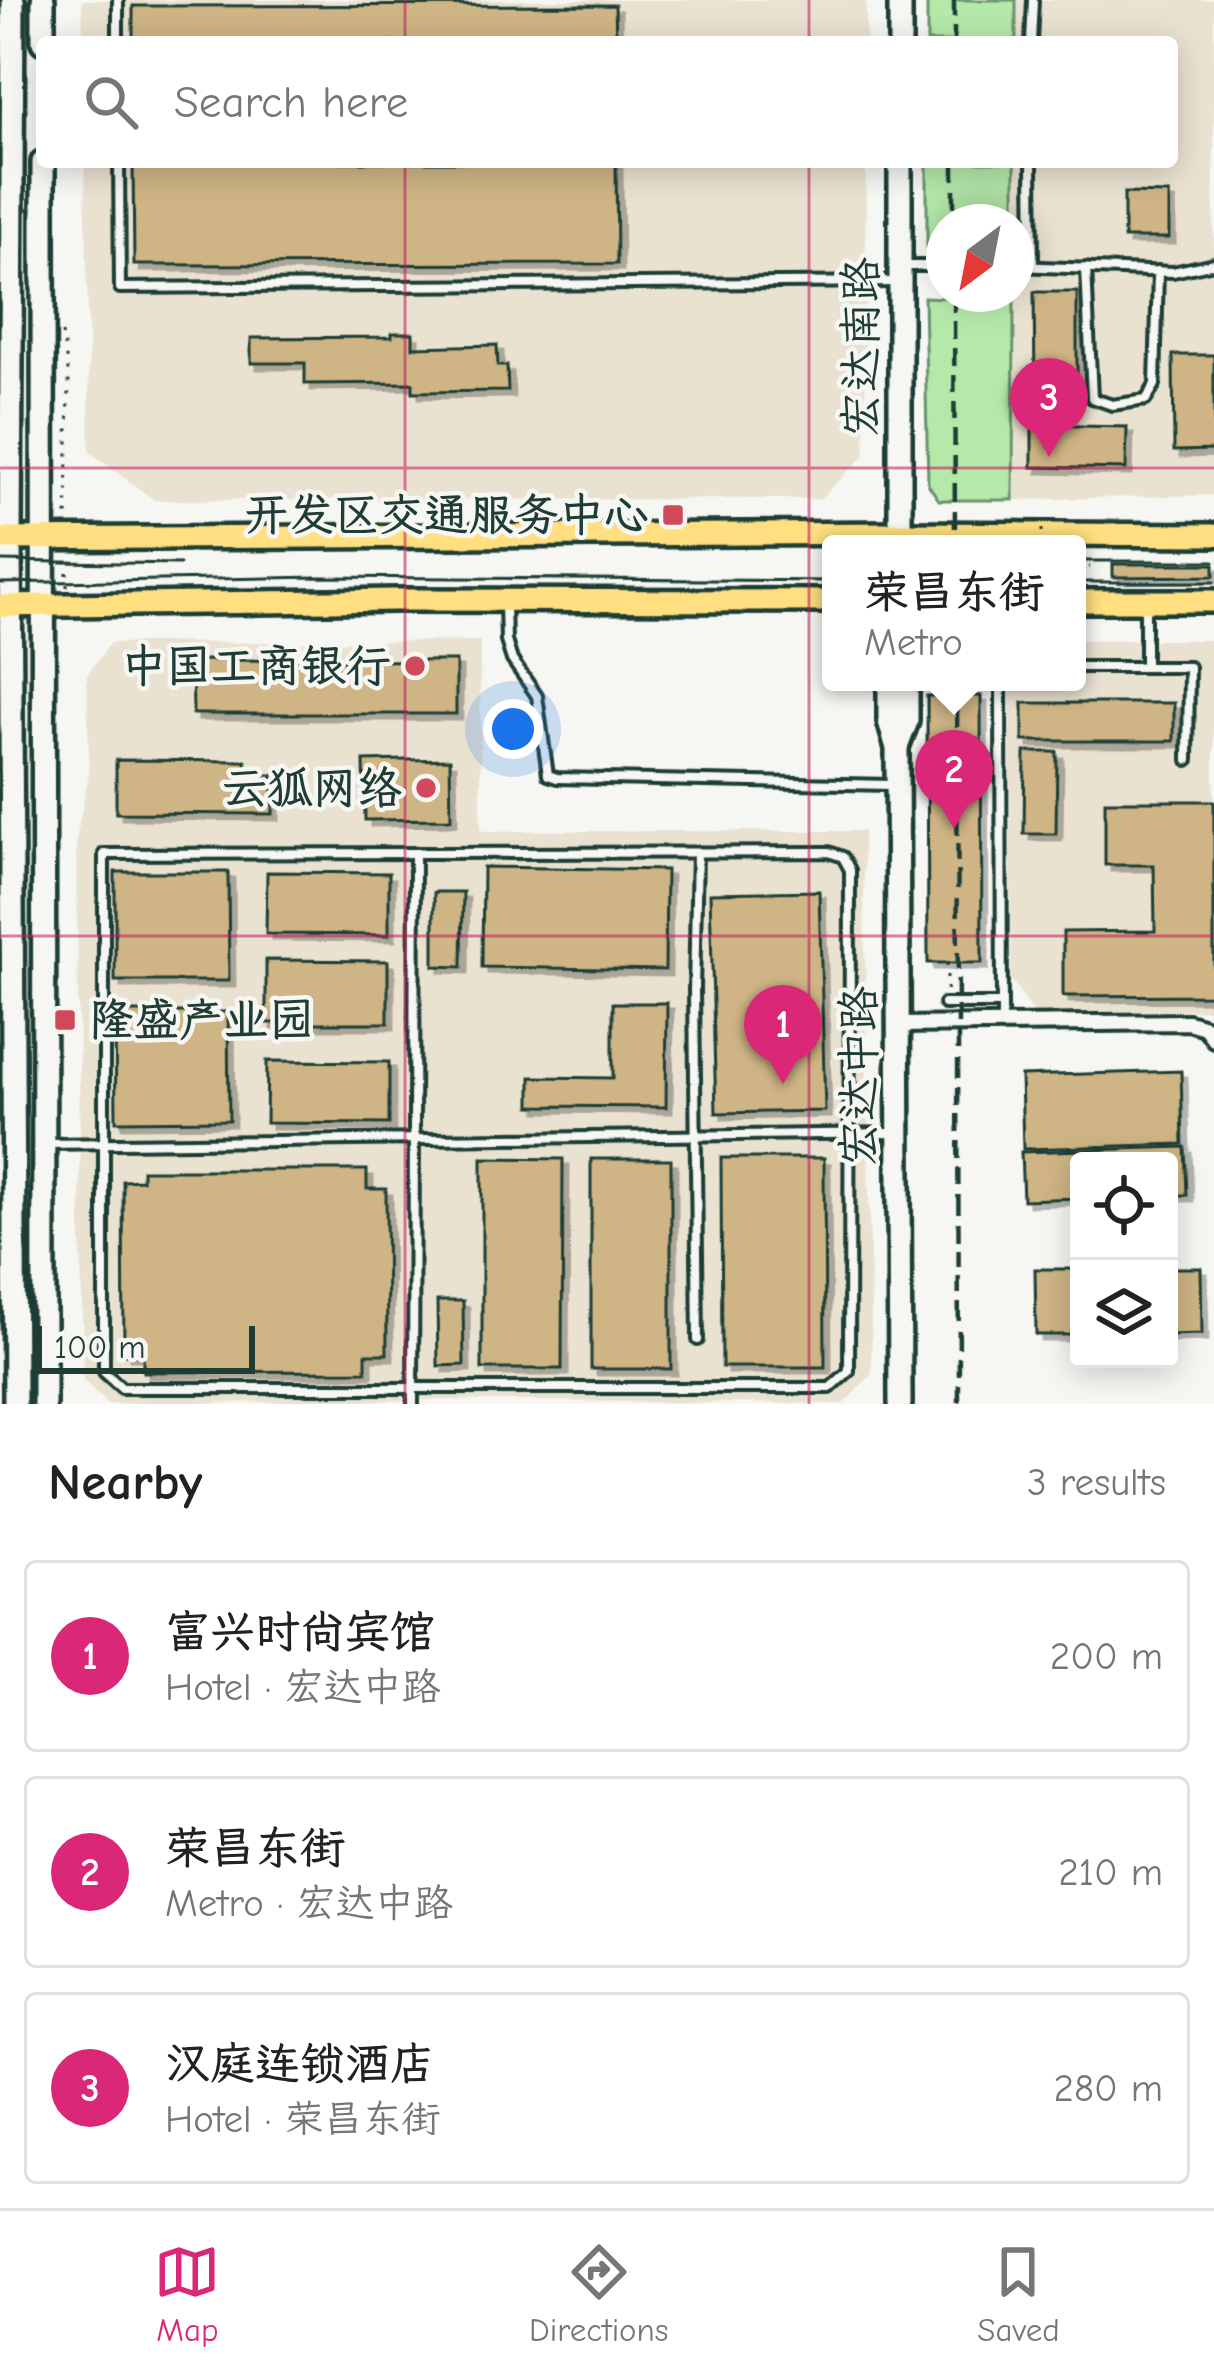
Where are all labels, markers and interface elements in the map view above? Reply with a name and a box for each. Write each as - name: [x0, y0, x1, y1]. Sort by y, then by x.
- search box: [36, 36, 1178, 168]
- icon: search: [78, 69, 144, 135]
- text: Search here: [174, 76, 408, 128]
- north arrow: [926, 204, 1034, 312]
- street label: 宏达南路: [835, 257, 887, 437]
- pin: 3: [1010, 358, 1088, 457]
- place label: 开发区交通服务中心: [244, 489, 649, 541]
- marker: 开发区交通服务中心: [660, 502, 686, 528]
- popup: [822, 535, 1086, 691]
- text: 荣昌东街: [864, 566, 1044, 618]
- text: Metro: [864, 620, 963, 665]
- place label: 中国工商银行: [121, 640, 391, 692]
- marker: 中国工商银行: [402, 653, 428, 679]
- your location: [483, 699, 543, 759]
- pin: 2: [915, 730, 993, 829]
- place label: 云狐网络: [222, 762, 402, 814]
- marker: 云狐网络: [413, 775, 439, 801]
- pin: 1: [744, 985, 822, 1084]
- street label: 宏达中路: [833, 986, 885, 1166]
- place label: 隆盛产业园: [89, 994, 314, 1046]
- marker: 隆盛产业园: [52, 1007, 78, 1033]
- map controls: [1070, 1152, 1178, 1368]
- button: locate: [1070, 1152, 1178, 1260]
- button: layers: [1070, 1260, 1178, 1368]
- scale bar: [36, 1320, 255, 1373]
- text: 100 m: [54, 1328, 146, 1366]
- text: Nearby: [48, 1453, 202, 1512]
- text: 3 results: [1027, 1460, 1166, 1505]
- text: 富兴时尚宾馆: [165, 1606, 435, 1658]
- text: 1: [82, 1634, 98, 1679]
- text: 200 m: [1050, 1634, 1163, 1679]
- text: Hotel · 宏达中路: [165, 1665, 441, 1710]
- text: 荣昌东街: [165, 1822, 345, 1874]
- text: 2: [80, 1850, 100, 1895]
- text: 210 m: [1058, 1850, 1163, 1895]
- text: Metro · 宏达中路: [165, 1881, 453, 1926]
- text: 汉庭连锁酒店: [165, 2038, 435, 2090]
- text: 3: [80, 2066, 100, 2111]
- text: 280 m: [1053, 2066, 1163, 2111]
- text: Hotel · 荣昌东街: [165, 2097, 441, 2142]
- tab: Map: [154, 2239, 220, 2349]
- tab: Directions: [529, 2239, 669, 2349]
- tab: Saved: [977, 2239, 1060, 2349]

